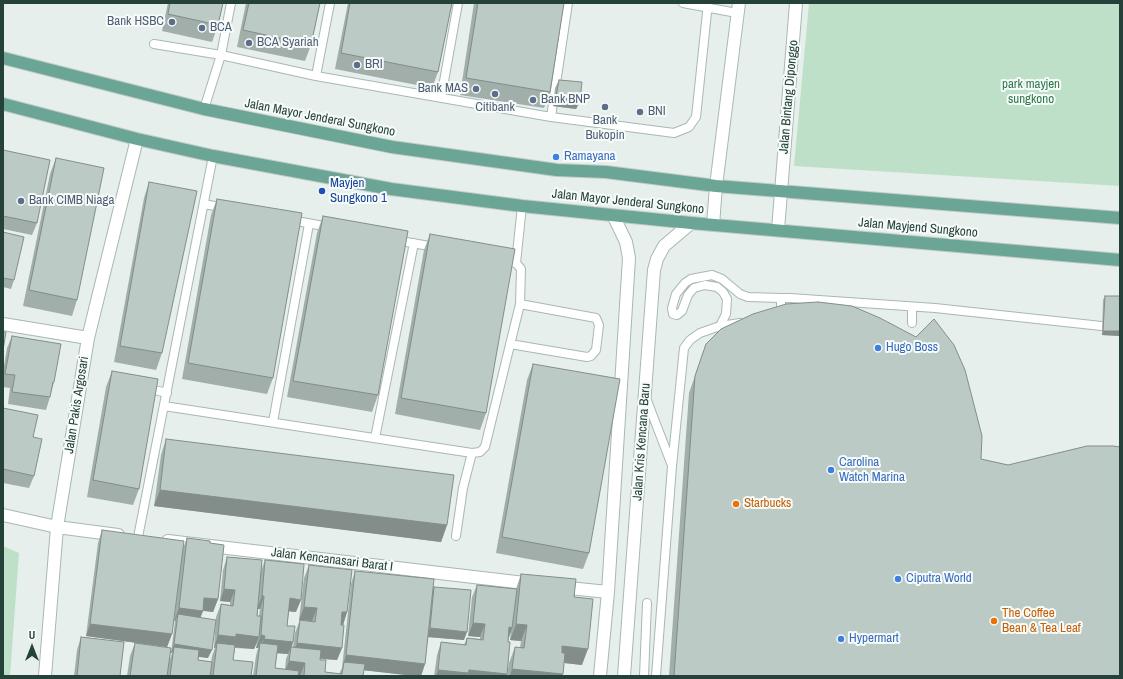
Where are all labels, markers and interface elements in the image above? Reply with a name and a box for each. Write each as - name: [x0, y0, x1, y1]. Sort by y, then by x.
- place label: Bank HSBC: [107, 14, 164, 30]
- marker: Bank HSBC: [167, 17, 177, 27]
- place label: BCA: [210, 20, 232, 36]
- marker: BCA: [197, 23, 207, 33]
- place label: BCA Syariah: [257, 35, 319, 51]
- marker: BCA Syariah: [244, 38, 254, 48]
- street label: Jalan Bintang Diponggo: [776, 39, 802, 155]
- place label: BRI: [365, 57, 383, 73]
- marker: BRI: [352, 60, 362, 70]
- park label: park mayjen sungkono: [1002, 77, 1060, 108]
- place label: Bank MAS: [418, 81, 468, 97]
- marker: Bank MAS: [471, 84, 481, 94]
- marker: Citibank: [490, 89, 500, 99]
- place label: Bank BNP: [541, 92, 590, 108]
- marker: Bank BNP: [528, 95, 538, 105]
- street label: Jalan Mayor Jenderal Sungkono: [243, 96, 397, 140]
- place label: Citibank: [475, 100, 515, 116]
- marker: Bank Bukopin: [600, 102, 610, 112]
- place label: BNI: [648, 104, 666, 120]
- marker: BNI: [635, 107, 645, 117]
- place label: Bank Bukopin: [585, 113, 625, 144]
- place label: Ramayana: [564, 149, 616, 165]
- marker: Ramayana: [551, 152, 561, 162]
- place label: Mayjen Sungkono 1: [330, 176, 387, 207]
- marker: Mayjen Sungkono 1: [317, 186, 327, 196]
- street label: Jalan Mayor Jenderal Sungkono: [551, 186, 705, 218]
- place label: Bank CIMB Niaga: [29, 193, 114, 209]
- marker: Bank CIMB Niaga: [16, 196, 26, 206]
- street label: Jalan Mayjend Sungkono: [858, 215, 978, 241]
- place label: Hugo Boss: [886, 340, 938, 356]
- marker: Hugo Boss: [873, 343, 883, 353]
- street label: Jalan Pakis Argosari: [62, 355, 92, 455]
- street label: Jalan Kris Kencana Baru: [630, 383, 654, 501]
- place label: Carolina Watch Marina: [839, 455, 905, 486]
- marker: Carolina Watch Marina: [826, 465, 836, 475]
- place label: Starbucks: [744, 496, 791, 512]
- marker: Starbucks: [731, 499, 741, 509]
- street label: Jalan Kencanasari Barat I: [270, 545, 394, 575]
- place label: Ciputra World: [906, 571, 972, 587]
- marker: Ciputra World: [893, 574, 903, 584]
- place label: The Coffee Bean & Tea Leaf: [1002, 606, 1081, 637]
- marker: The Coffee Bean & Tea Leaf: [989, 616, 999, 626]
- north arrow: [12, 627, 52, 667]
- text: U: [29, 628, 35, 642]
- place label: Hypermart: [849, 631, 899, 647]
- marker: Hypermart: [836, 634, 846, 644]

